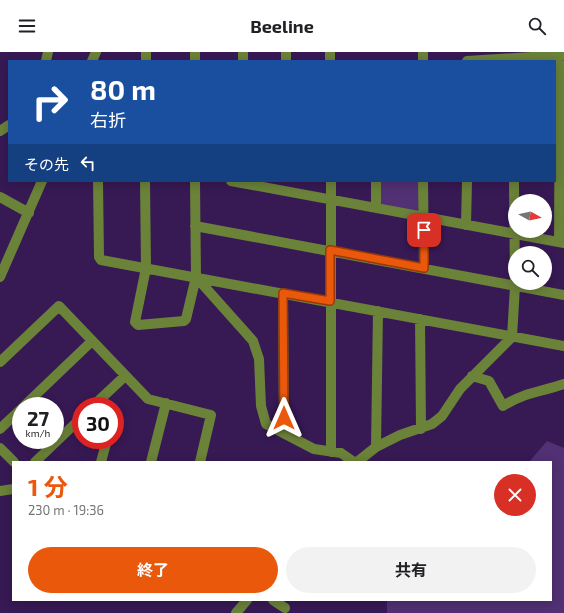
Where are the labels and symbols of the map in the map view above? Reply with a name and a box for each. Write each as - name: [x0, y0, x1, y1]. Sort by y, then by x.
- north arrow: [508, 194, 552, 238]
- pin: [407, 213, 441, 247]
- speed limit sign: 30: [72, 397, 124, 449]
- position arrow: [263, 397, 305, 439]

